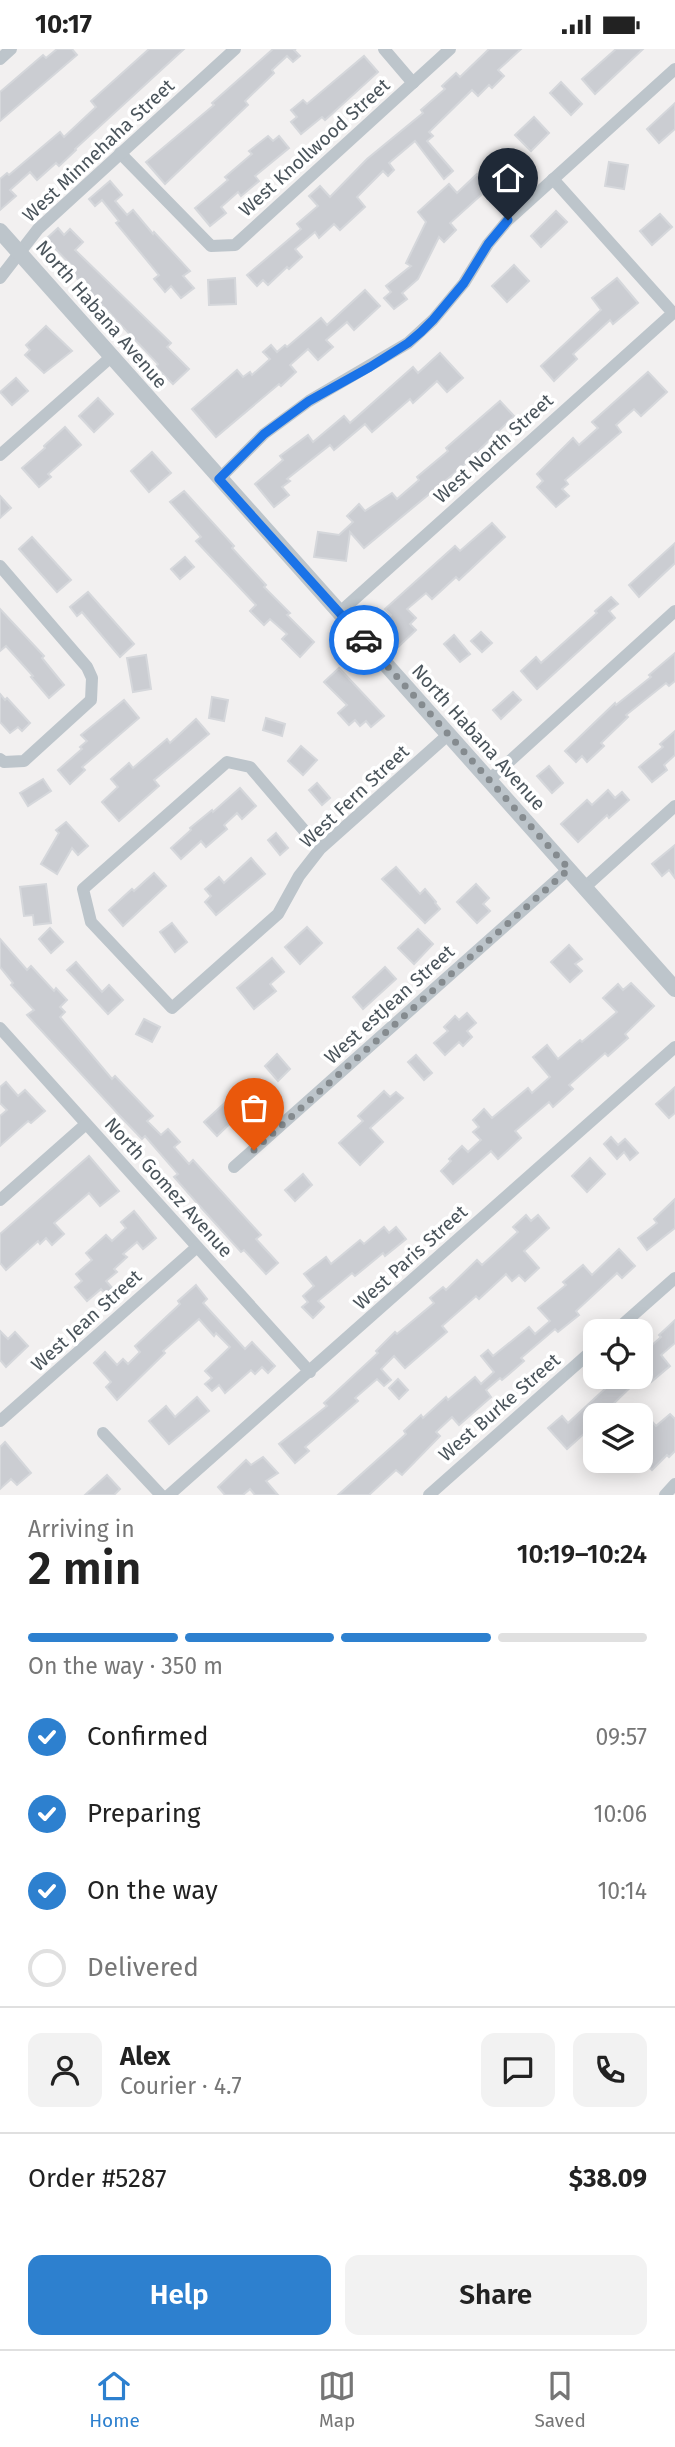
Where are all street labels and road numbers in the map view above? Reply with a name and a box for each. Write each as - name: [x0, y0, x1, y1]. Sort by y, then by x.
- street label: West Minnehaha Street: [18, 74, 179, 227]
- street label: West Knollwood Street: [234, 74, 395, 221]
- street label: North Habana Avenue: [31, 236, 172, 393]
- street label: West North Street: [429, 389, 558, 508]
- street label: North Habana Avenue: [407, 660, 550, 815]
- street label: West Fern Street: [295, 740, 414, 853]
- street label: West estJean Street: [320, 940, 459, 1069]
- street label: North Gomez Avenue: [100, 1113, 238, 1262]
- street label: West Paris Street: [349, 1200, 472, 1314]
- street label: West Jean Street: [26, 1265, 146, 1376]
- street label: West Burke Street: [434, 1348, 565, 1466]

